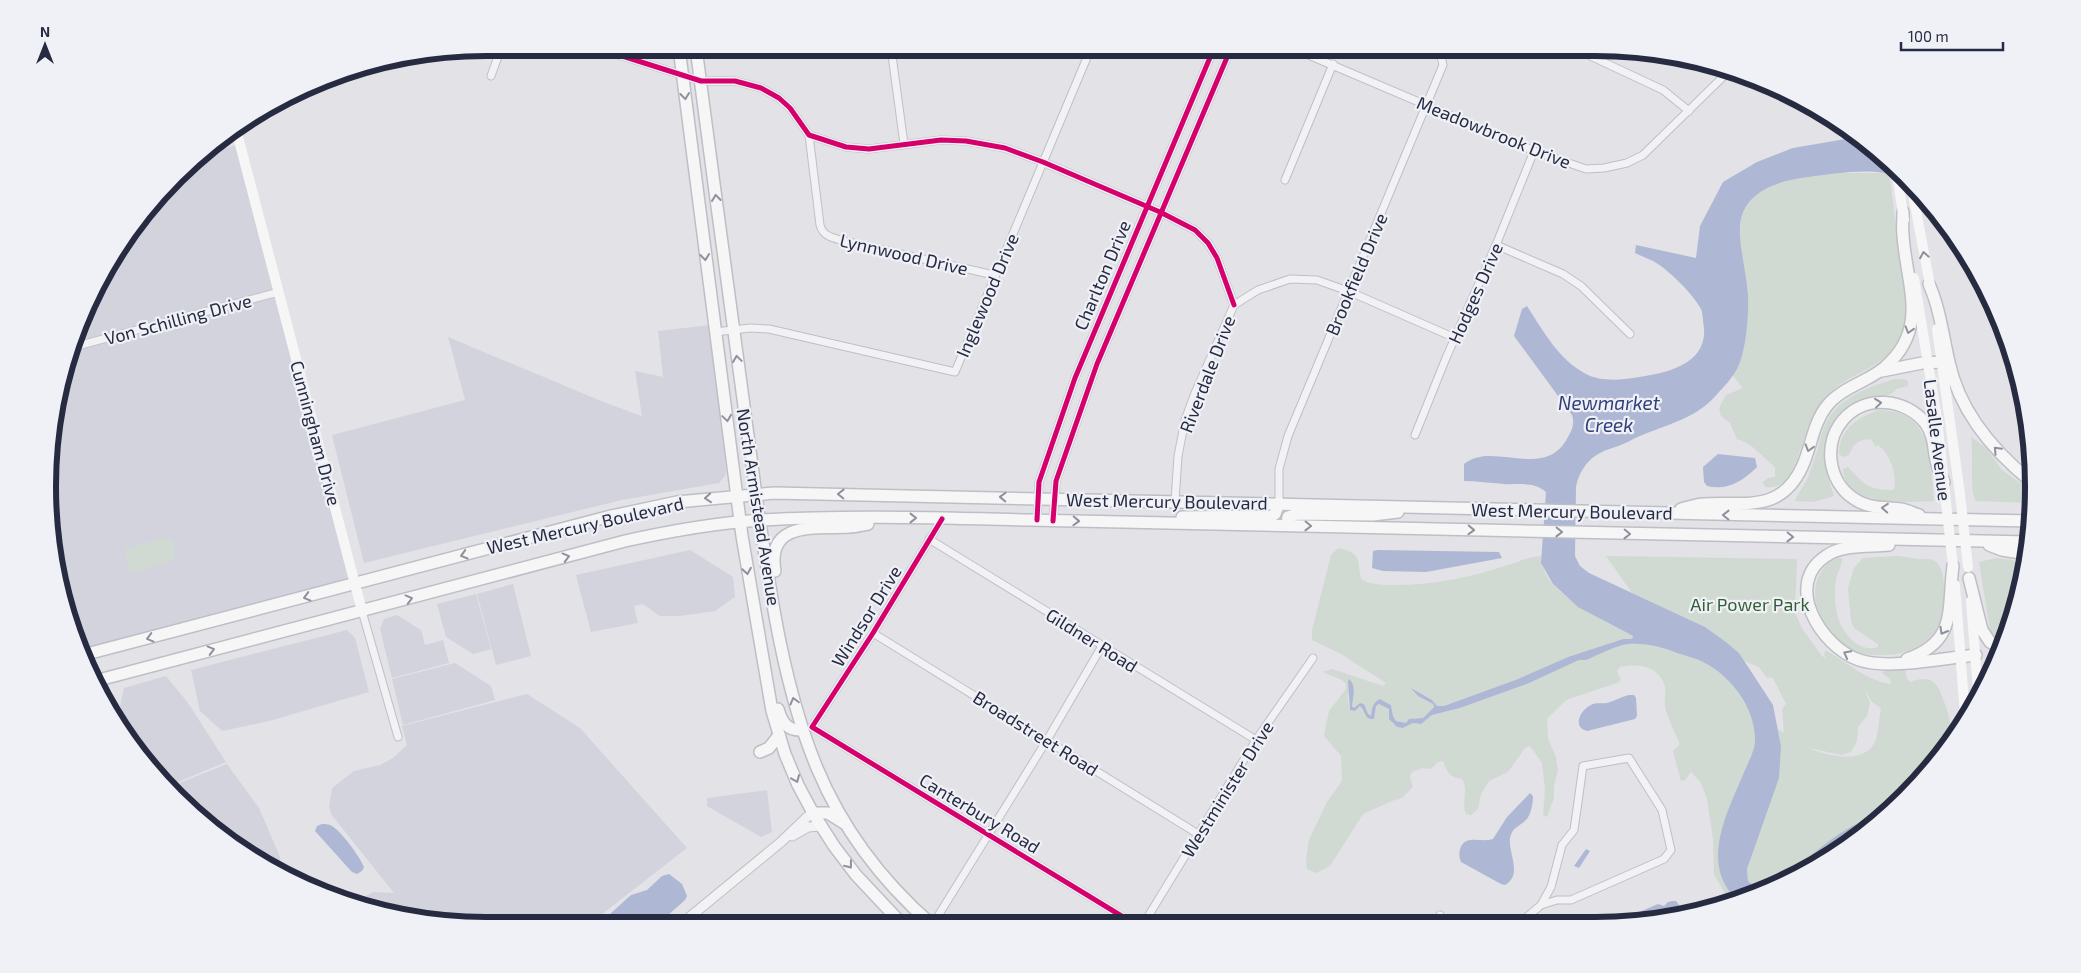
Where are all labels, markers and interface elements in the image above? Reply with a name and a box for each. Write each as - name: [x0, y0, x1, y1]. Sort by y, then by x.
- north arrow: [20, 20, 70, 70]
- scale bar: [1901, 20, 2004, 52]
- text: N: [40, 23, 50, 40]
- text: 100 m: [1908, 27, 1949, 45]
- street label: Meadowbrook Drive: [1414, 91, 1574, 173]
- one-way arrow: [679, 92, 690, 100]
- one-way arrow: [711, 194, 721, 203]
- street label: Brookfield Drive: [1320, 210, 1392, 338]
- street label: Charlton Drive: [1069, 217, 1135, 333]
- street label: Lynnwood Drive: [838, 229, 970, 279]
- street label: Inglewood Drive: [951, 230, 1023, 360]
- street label: Hodges Drive: [1443, 239, 1507, 347]
- one-way arrow: [1920, 251, 1930, 260]
- one-way arrow: [699, 253, 710, 261]
- street label: Von Schilling Drive: [102, 289, 254, 349]
- street label: Riverdale Drive: [1175, 312, 1239, 436]
- one-way arrow: [1905, 325, 1915, 333]
- one-way arrow: [732, 355, 742, 364]
- street label: Cunningham Drive: [286, 358, 346, 508]
- street label: Lasalle Avenue: [1920, 378, 1956, 502]
- water label: Newmarket Creek: [1558, 391, 1661, 436]
- one-way arrow: [1874, 398, 1882, 409]
- street label: North Armistead Avenue: [733, 407, 785, 607]
- one-way arrow: [721, 414, 732, 422]
- one-way arrow: [1804, 444, 1814, 452]
- one-way arrow: [1994, 447, 2003, 456]
- street label: West Mercury Boulevard: [1066, 488, 1268, 514]
- one-way arrow: [836, 489, 844, 499]
- street label: West Mercury Boulevard: [484, 492, 686, 558]
- one-way arrow: [999, 492, 1006, 502]
- one-way arrow: [703, 493, 711, 504]
- street label: West Mercury Boulevard: [1471, 498, 1673, 524]
- one-way arrow: [1881, 503, 1889, 514]
- one-way arrow: [1722, 509, 1730, 520]
- one-way arrow: [910, 513, 918, 524]
- one-way arrow: [1072, 516, 1080, 526]
- one-way arrow: [1305, 521, 1313, 531]
- one-way arrow: [1468, 525, 1475, 535]
- one-way arrow: [1555, 527, 1563, 538]
- one-way arrow: [1624, 529, 1632, 539]
- one-way arrow: [1786, 532, 1794, 543]
- one-way arrow: [461, 549, 469, 559]
- one-way arrow: [562, 552, 571, 563]
- street label: Windsor Drive: [826, 561, 906, 671]
- one-way arrow: [742, 566, 752, 575]
- one-way arrow: [303, 591, 312, 602]
- park label: Air Power Park: [1690, 593, 1810, 615]
- one-way arrow: [405, 594, 413, 604]
- street label: Gildner Road: [1042, 603, 1142, 677]
- one-way arrow: [1939, 625, 1949, 634]
- one-way arrow: [146, 632, 155, 643]
- one-way arrow: [206, 645, 215, 656]
- one-way arrow: [1843, 650, 1852, 660]
- street label: Broadstreet Road: [969, 686, 1103, 780]
- one-way arrow: [789, 697, 800, 705]
- street label: Westminister Drive: [1176, 717, 1278, 861]
- street label: Canterbury Road: [916, 768, 1044, 858]
- one-way arrow: [789, 774, 800, 783]
- one-way arrow: [843, 860, 852, 869]

